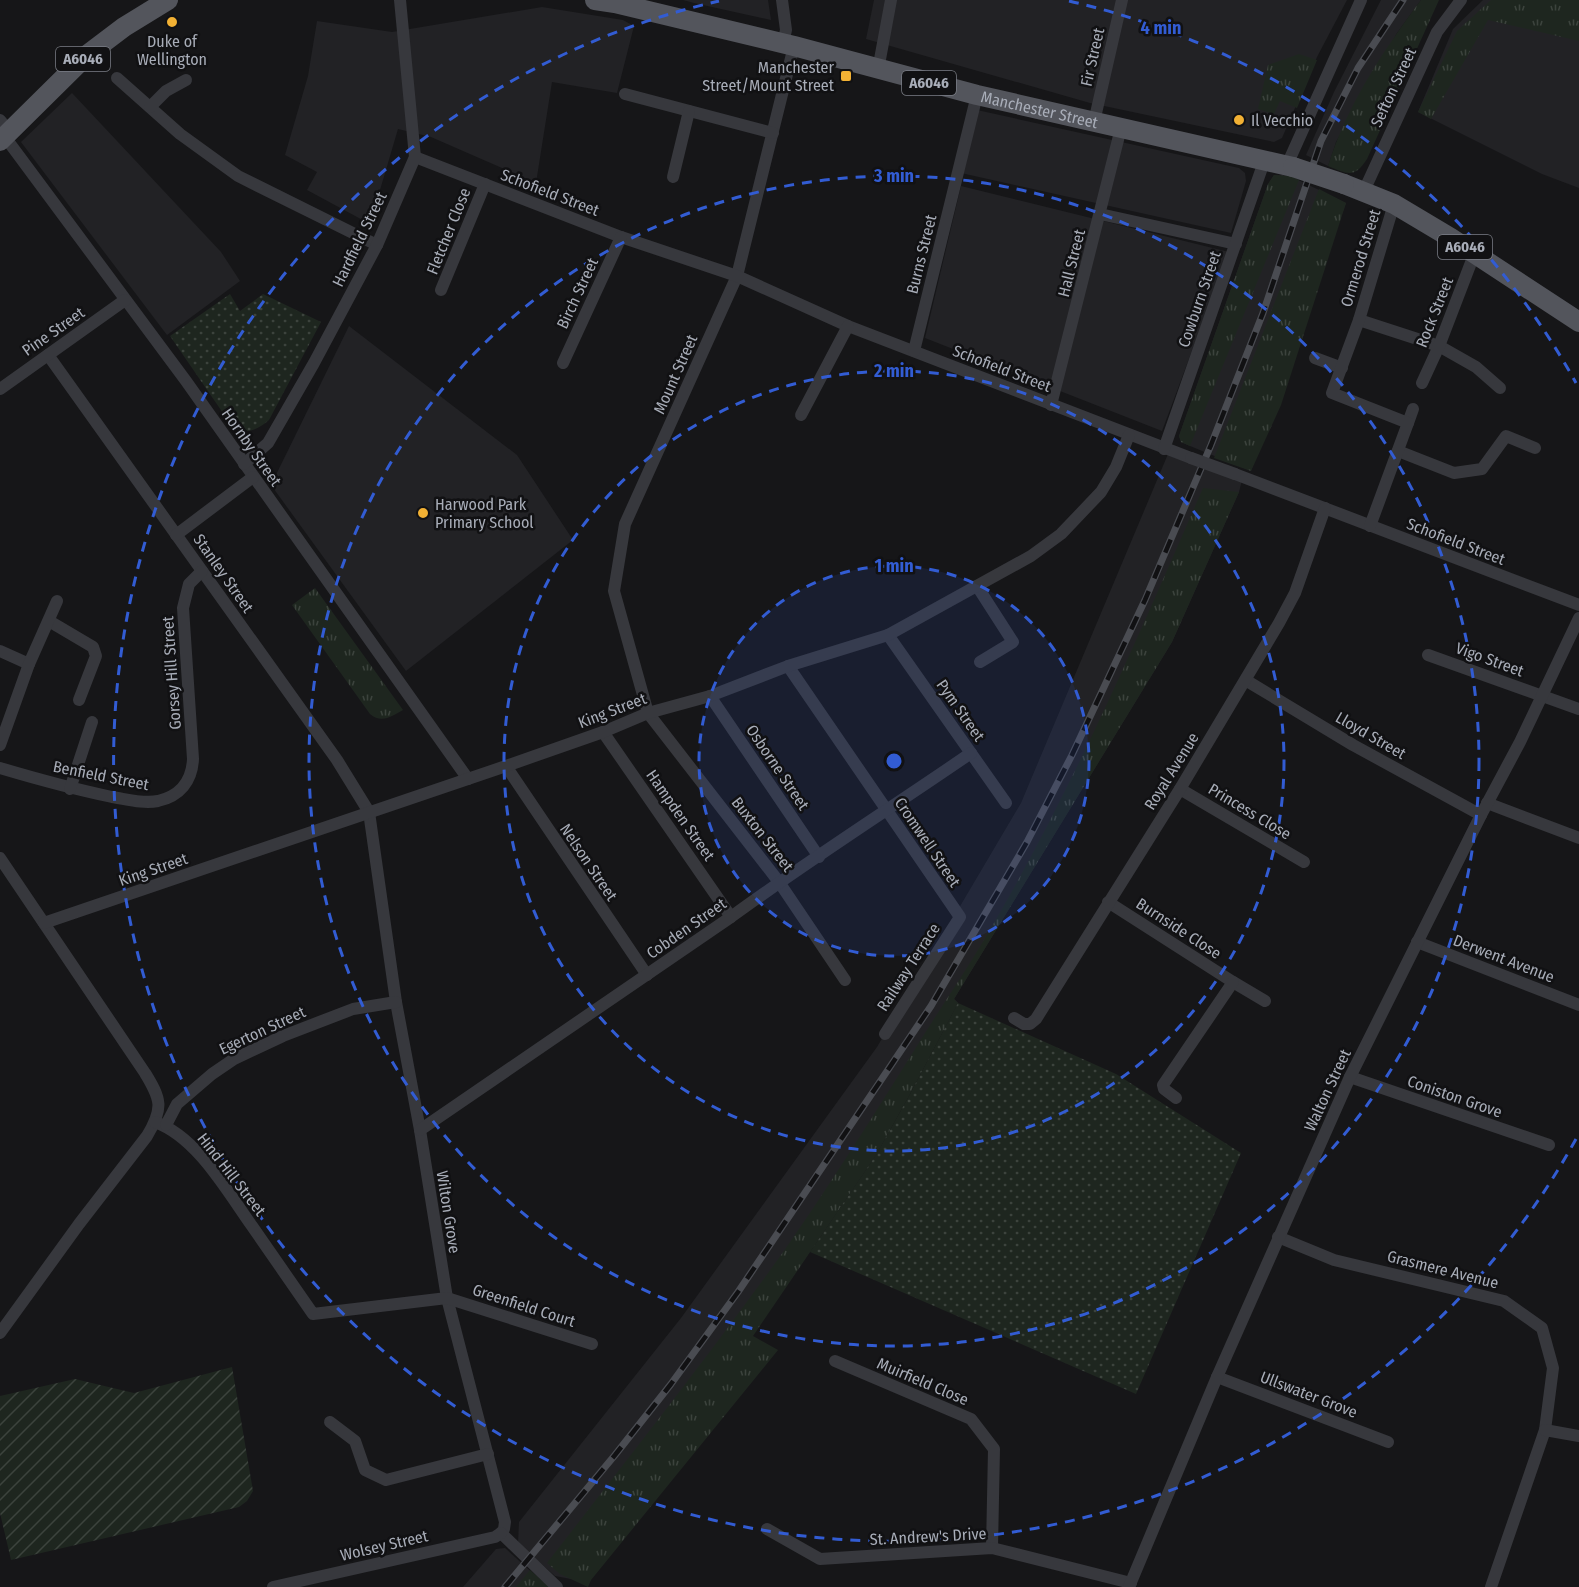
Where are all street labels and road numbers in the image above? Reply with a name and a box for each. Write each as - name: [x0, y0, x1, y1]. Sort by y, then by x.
- street label: Fir Street: [1077, 25, 1109, 88]
- street label: Sefton Street: [1367, 44, 1420, 130]
- road number: A6046: [56, 47, 110, 71]
- road number: A6046: [902, 71, 956, 95]
- street label: Manchester Street: [979, 87, 1101, 132]
- street label: Schofield Street: [498, 165, 602, 220]
- street label: Fletcher Close: [422, 185, 474, 277]
- street label: Hardfield Street: [328, 188, 391, 290]
- street label: Ormerod Street: [1337, 206, 1385, 309]
- street label: Burns Street: [902, 212, 941, 296]
- street label: Hall Street: [1054, 227, 1089, 299]
- road number: A6046: [1438, 235, 1492, 259]
- street label: Cowburn Street: [1174, 248, 1225, 350]
- street label: Birch Street: [553, 254, 603, 332]
- street label: Rock Street: [1412, 273, 1457, 350]
- street label: Pine Street: [18, 303, 89, 360]
- street label: Mount Street: [650, 331, 702, 417]
- street label: Schofield Street: [950, 341, 1054, 396]
- street label: Hornby Street: [218, 405, 286, 491]
- street label: Schofield Street: [1404, 514, 1508, 569]
- street label: Stanley Street: [190, 530, 258, 617]
- street label: Gorsey Hill Street: [158, 615, 185, 730]
- street label: Vigo Street: [1453, 638, 1527, 681]
- street label: Pym Street: [932, 676, 989, 745]
- street label: King Street: [575, 689, 650, 732]
- street label: Lloyd Street: [1332, 708, 1410, 764]
- street label: Osborne Street: [742, 721, 814, 814]
- street label: Royal Avenue: [1140, 729, 1203, 813]
- street label: Benfield Street: [51, 757, 151, 794]
- street label: Hampden Street: [642, 766, 719, 865]
- street label: Princess Close: [1205, 779, 1295, 844]
- street label: Buxton Street: [728, 793, 798, 876]
- street label: Cromwell Street: [891, 794, 965, 891]
- street label: Nelson Street: [556, 820, 622, 905]
- street label: King Street: [116, 849, 191, 890]
- street label: Cobden Street: [643, 894, 730, 963]
- street label: Burnside Close: [1133, 894, 1225, 963]
- street label: Railway Terrace: [873, 920, 944, 1015]
- street label: Derwent Avenue: [1451, 930, 1557, 986]
- street label: Egerton Street: [216, 1002, 309, 1059]
- street label: Walton Street: [1300, 1045, 1355, 1134]
- street label: Coniston Grove: [1405, 1071, 1505, 1122]
- street label: Hind Hill Street: [193, 1129, 270, 1220]
- street label: Wilton Grove: [433, 1169, 464, 1255]
- street label: Grasmere Avenue: [1385, 1246, 1501, 1293]
- street label: Greenfield Court: [470, 1280, 578, 1331]
- street label: Muirfield Close: [874, 1354, 971, 1409]
- street label: Ullswater Grove: [1258, 1367, 1360, 1422]
- street label: St. Andrew's Drive: [869, 1524, 987, 1549]
- street label: Wolsey Street: [338, 1526, 431, 1565]

